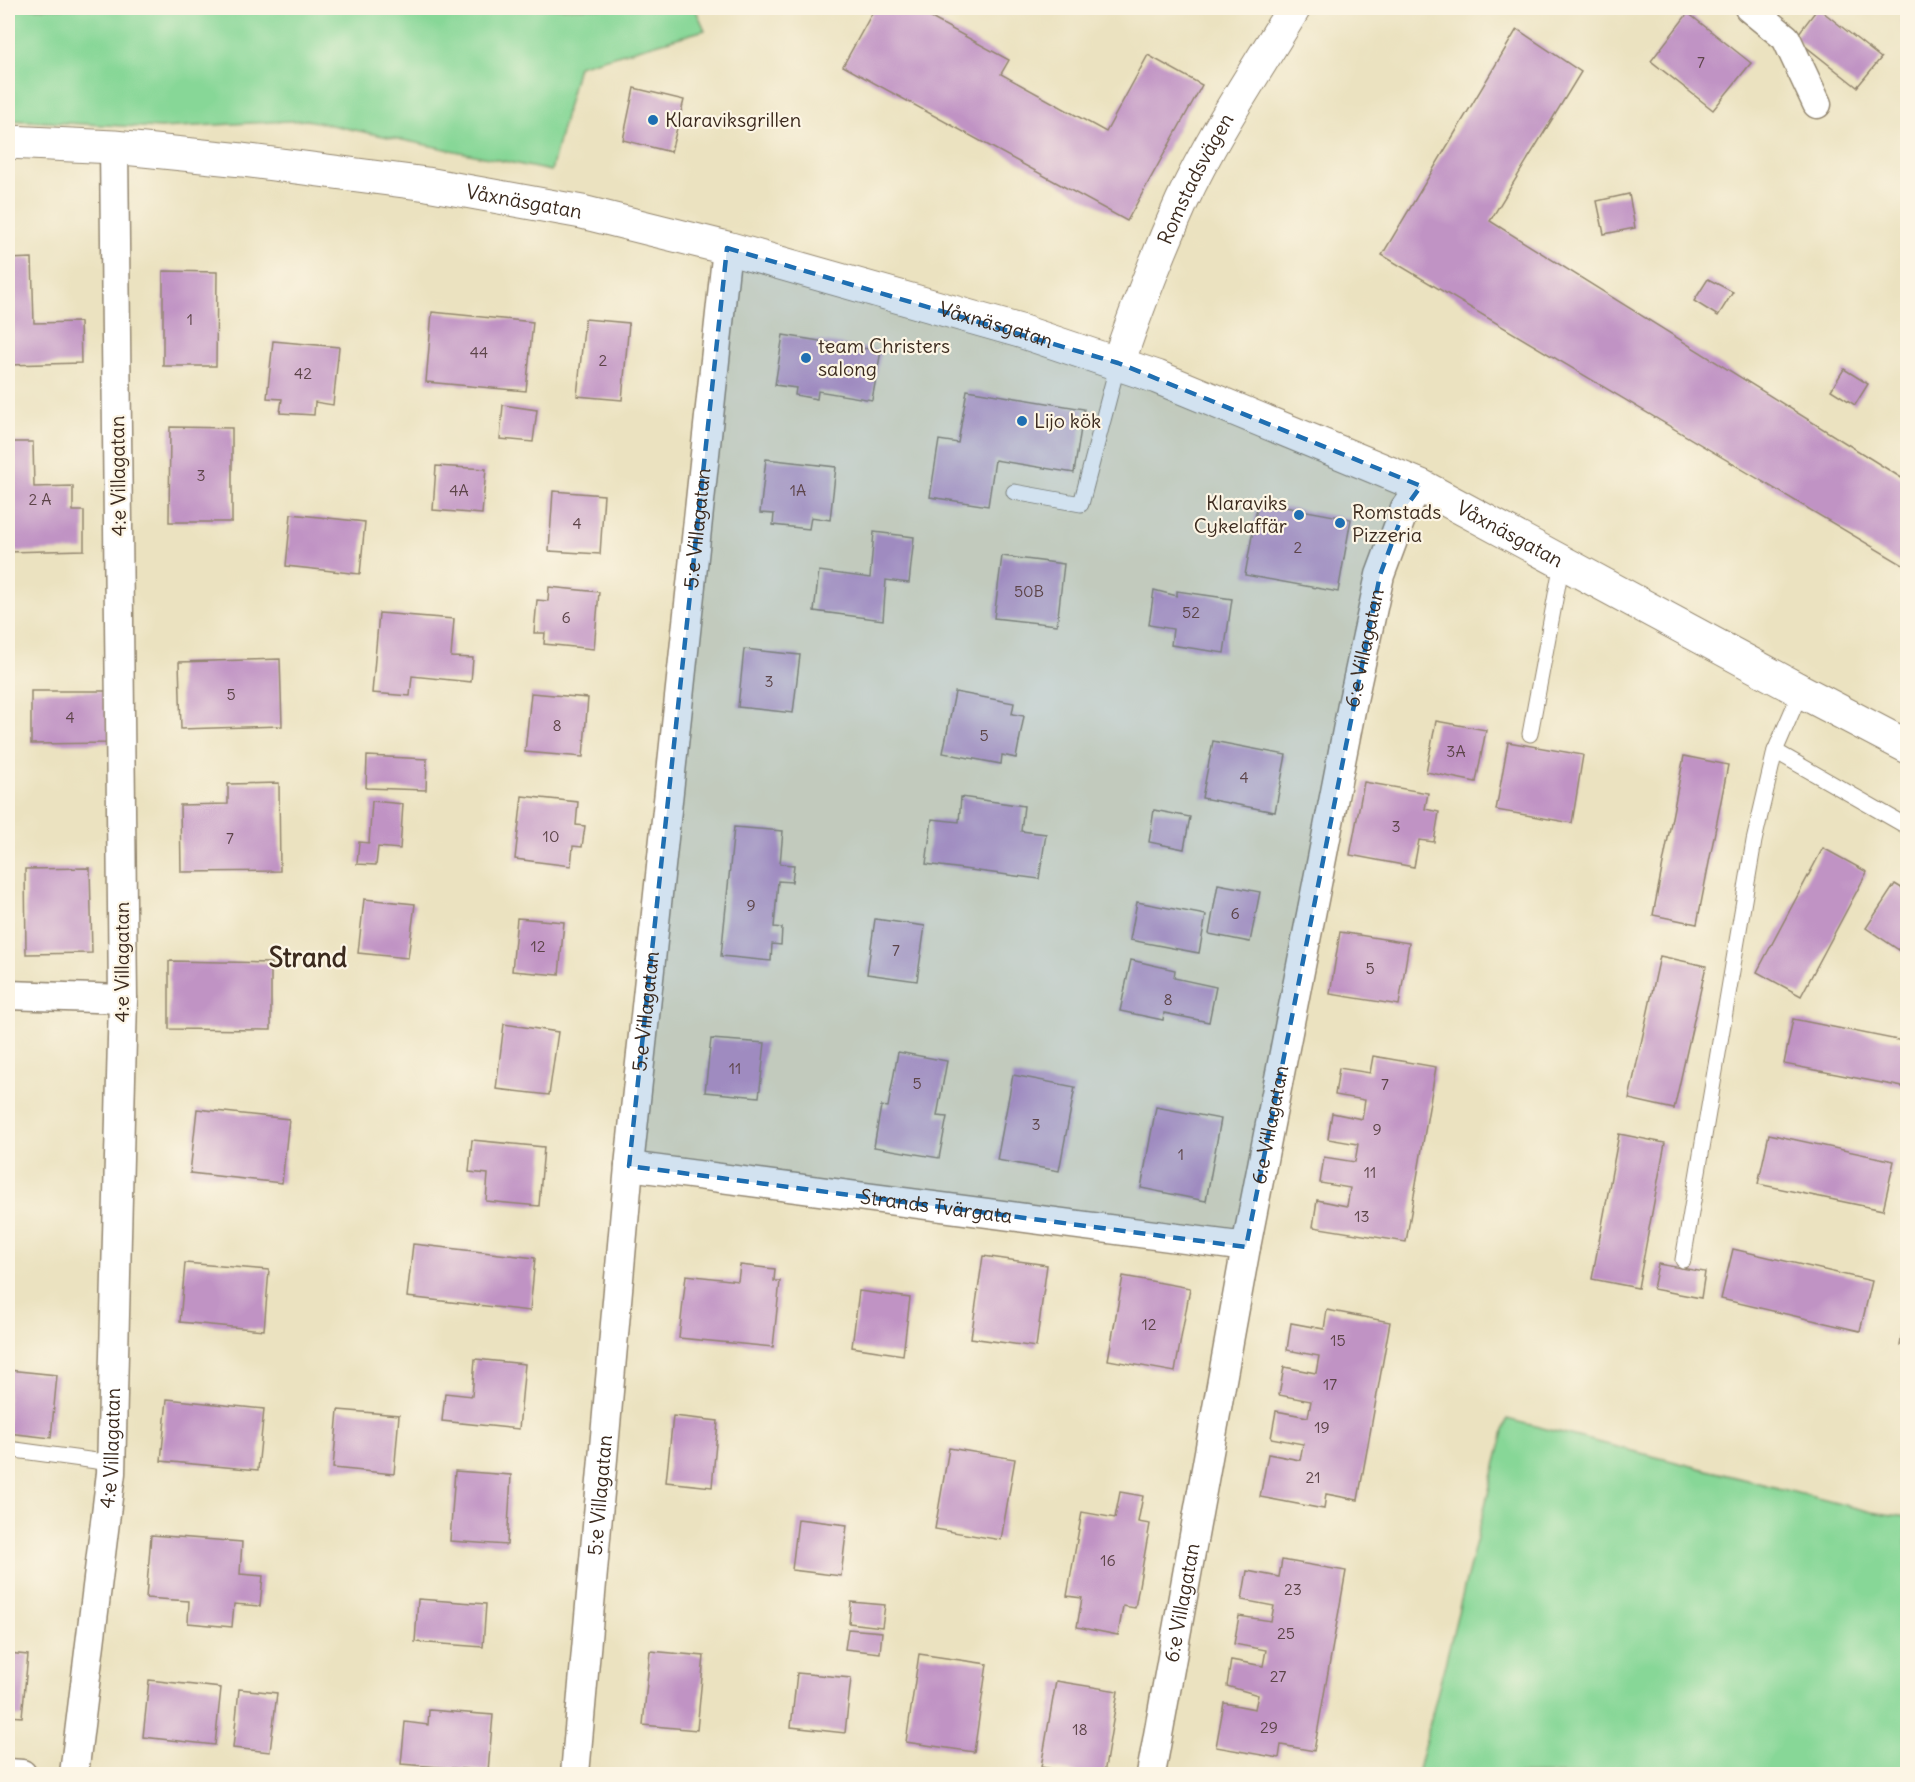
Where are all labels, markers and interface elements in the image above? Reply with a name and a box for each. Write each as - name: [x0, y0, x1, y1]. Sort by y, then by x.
- house number: 7: [1697, 52, 1705, 72]
- place label: Klaraviksgrillen: [665, 107, 801, 132]
- street label: Romstadsvägen: [1152, 108, 1239, 248]
- marker: Klaraviksgrillen: [646, 113, 660, 127]
- street label: Våxnäsgatan: [464, 178, 584, 224]
- street label: Våxnäsgatan: [936, 296, 1056, 353]
- house number: 1: [187, 309, 193, 329]
- place label: team Christers salong: [818, 333, 950, 381]
- house number: 44: [470, 342, 488, 362]
- house number: 2: [599, 350, 608, 370]
- marker: team Christers salong: [799, 351, 813, 365]
- house number: 42: [294, 363, 312, 383]
- place label: Lijo kök: [1034, 408, 1101, 433]
- marker: Lijo kök: [1015, 414, 1029, 428]
- street label: 4:e Villagatan: [104, 415, 131, 537]
- house number: 3: [196, 465, 206, 485]
- street label: 5:e Villagatan: [678, 467, 715, 589]
- house number: 4A: [449, 480, 469, 500]
- house number: 1A: [790, 480, 806, 500]
- house number: 2 A: [29, 489, 51, 509]
- place label: Klaraviks Cykelaffär: [1194, 490, 1287, 538]
- street label: Våxnäsgatan: [1453, 495, 1568, 572]
- place label: Romstads Pizzeria: [1352, 499, 1441, 547]
- marker: Klaraviks Cykelaffär: [1292, 508, 1306, 522]
- house number: 4: [572, 513, 582, 533]
- marker: Romstads Pizzeria: [1333, 516, 1347, 530]
- house number: 2: [1294, 537, 1303, 557]
- house number: 50B: [1014, 581, 1044, 601]
- street label: 6:e Villagatan: [1339, 586, 1389, 710]
- house number: 52: [1182, 602, 1200, 622]
- house number: 6: [561, 607, 571, 627]
- house number: 3: [764, 671, 774, 691]
- house number: 5: [226, 684, 236, 704]
- house number: 4: [65, 707, 75, 727]
- house number: 8: [552, 715, 562, 735]
- house number: 5: [979, 725, 989, 745]
- house number: 3A: [1446, 741, 1466, 761]
- house number: 4: [1239, 767, 1249, 787]
- house number: 3: [1391, 816, 1401, 836]
- house number: 10: [543, 826, 559, 846]
- house number: 7: [226, 828, 234, 848]
- house number: 9: [746, 895, 756, 915]
- street label: 4:e Villagatan: [109, 902, 134, 1022]
- house number: 6: [1230, 903, 1240, 923]
- house number: 12: [530, 936, 546, 956]
- house number: 7: [892, 940, 900, 960]
- district label: Strand: [269, 941, 347, 974]
- street label: 5:e Villagatan: [626, 950, 664, 1073]
- house number: 5: [1365, 958, 1375, 978]
- house number: 8: [1163, 989, 1173, 1009]
- house number: 11: [729, 1058, 741, 1078]
- street label: 6:e Villagatan: [1246, 1063, 1293, 1186]
- house number: 5: [912, 1073, 922, 1093]
- house number: 7: [1381, 1074, 1389, 1094]
- house number: 3: [1031, 1114, 1041, 1134]
- house number: 9: [1372, 1119, 1382, 1139]
- house number: 1: [1178, 1144, 1184, 1164]
- house number: 11: [1364, 1162, 1376, 1182]
- street label: Strands Tvärgata: [859, 1183, 1014, 1228]
- house number: 13: [1354, 1206, 1370, 1226]
- house number: 12: [1141, 1314, 1157, 1334]
- house number: 15: [1330, 1330, 1346, 1350]
- house number: 17: [1323, 1374, 1337, 1394]
- street label: 4:e Villagatan: [94, 1387, 125, 1510]
- house number: 19: [1314, 1417, 1330, 1437]
- street label: 5:e Villagatan: [581, 1434, 617, 1556]
- house number: 21: [1305, 1467, 1321, 1487]
- street label: 6:e Villagatan: [1158, 1541, 1204, 1664]
- house number: 16: [1100, 1550, 1116, 1570]
- house number: 23: [1284, 1579, 1302, 1599]
- house number: 25: [1277, 1623, 1295, 1643]
- house number: 27: [1270, 1666, 1286, 1686]
- house number: 29: [1260, 1717, 1278, 1737]
- house number: 18: [1072, 1719, 1088, 1739]

